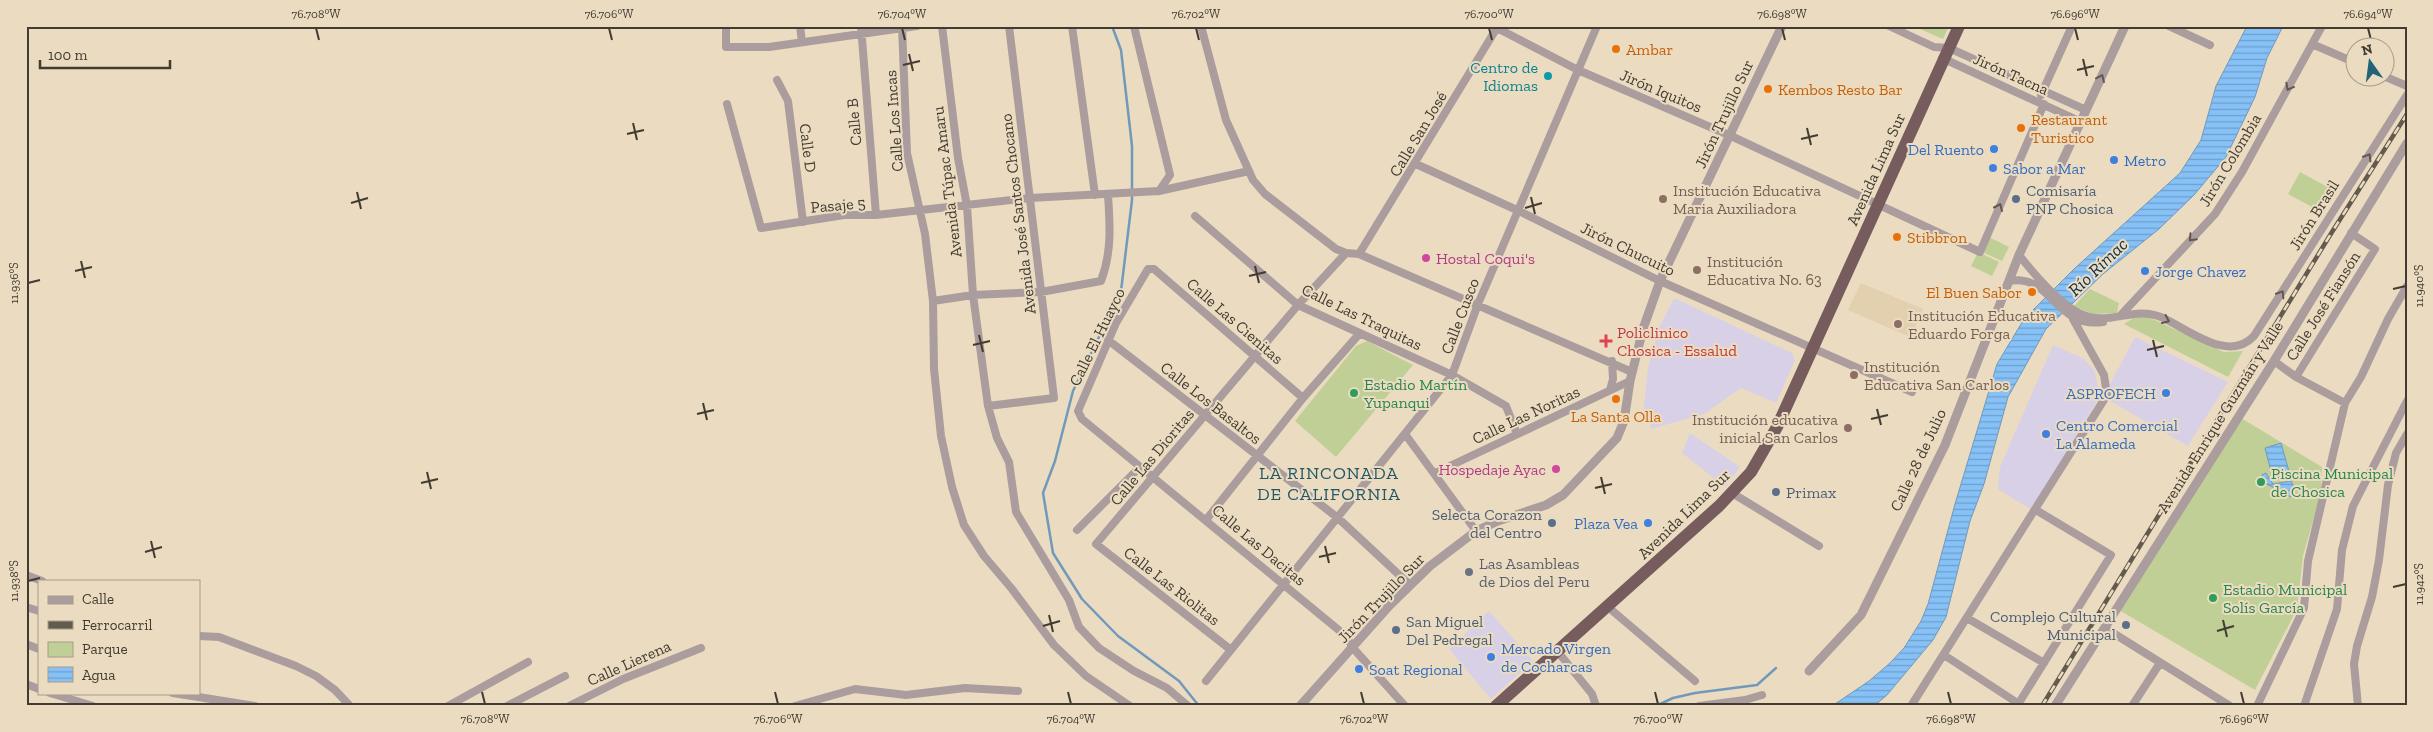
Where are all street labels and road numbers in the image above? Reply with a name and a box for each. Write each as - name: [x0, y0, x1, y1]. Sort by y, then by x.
- street label: Jirón Tacna: [1970, 49, 2052, 99]
- street label: Jirón Trujillo Sur: [1691, 57, 1758, 171]
- street label: Jirón Iquitos: [1617, 65, 1705, 117]
- street label: Calle Los Incas: [881, 70, 907, 172]
- street label: Calle San José: [1385, 88, 1451, 180]
- street label: Calle B: [842, 97, 866, 146]
- street label: Avenida Túpac Amaru: [928, 105, 966, 259]
- street label: Avenida Lima Sur: [1843, 109, 1909, 228]
- street label: Jirón Colombia: [2195, 110, 2265, 210]
- street label: Avenida José Santos Chocano: [996, 113, 1040, 315]
- street label: Calle D: [796, 123, 820, 173]
- street label: Jirón Brasil: [2285, 176, 2343, 254]
- street label: Pasaje 5: [810, 193, 866, 217]
- street label: Jirón Chucuito: [1578, 218, 1678, 280]
- street label: Calle José Fiansón: [2282, 247, 2365, 364]
- street label: Calle Las Cienitas: [1183, 274, 1287, 368]
- street label: Calle Cusco: [1437, 275, 1483, 357]
- street label: Calle Las Traquitas: [1299, 280, 1425, 354]
- street label: Calle El Huayco: [1065, 285, 1129, 389]
- street label: Avenida Enrique Guzmán y Valle: [2153, 318, 2287, 516]
- street label: Calle Los Basaltos: [1157, 358, 1265, 448]
- street label: Calle Las Noritas: [1469, 382, 1583, 448]
- street label: Calle Las Dioritas: [1106, 405, 1198, 509]
- street label: Calle 28 de Julio: [1886, 406, 1950, 514]
- street label: Avenida Lima Sur: [1634, 465, 1734, 563]
- street label: Calle Las Dacitas: [1208, 500, 1310, 590]
- street label: Calle Las Riolitas: [1120, 543, 1224, 629]
- street label: Jirón Trujillo Sur: [1333, 549, 1429, 647]
- street label: Calle Lierena: [584, 636, 674, 690]

